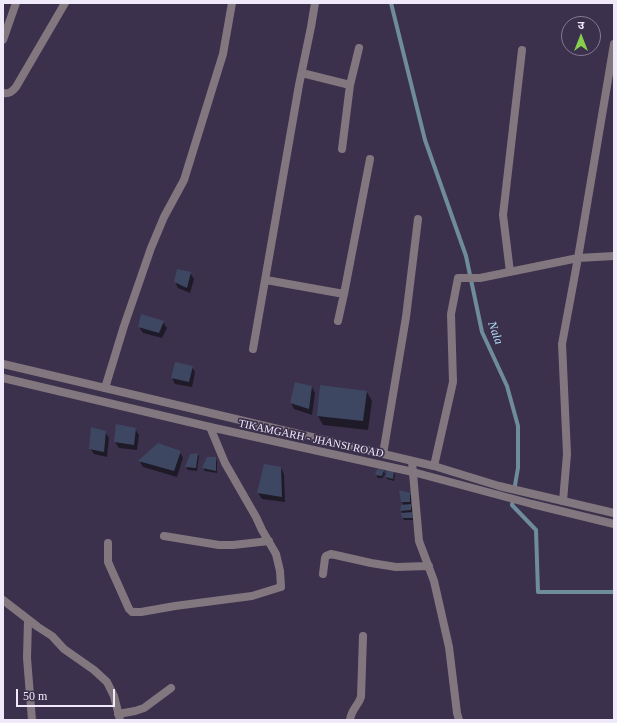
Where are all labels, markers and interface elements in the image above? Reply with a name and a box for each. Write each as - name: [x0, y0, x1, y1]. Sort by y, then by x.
- north arrow: [561, 16, 601, 56]
- text: उ: [578, 19, 584, 31]
- water label: Nala: [484, 320, 506, 346]
- street label: TIKAMGARH - JHANSI ROAD: [237, 417, 385, 461]
- scale bar: [18, 681, 117, 707]
- text: 50 m: [23, 689, 47, 703]

